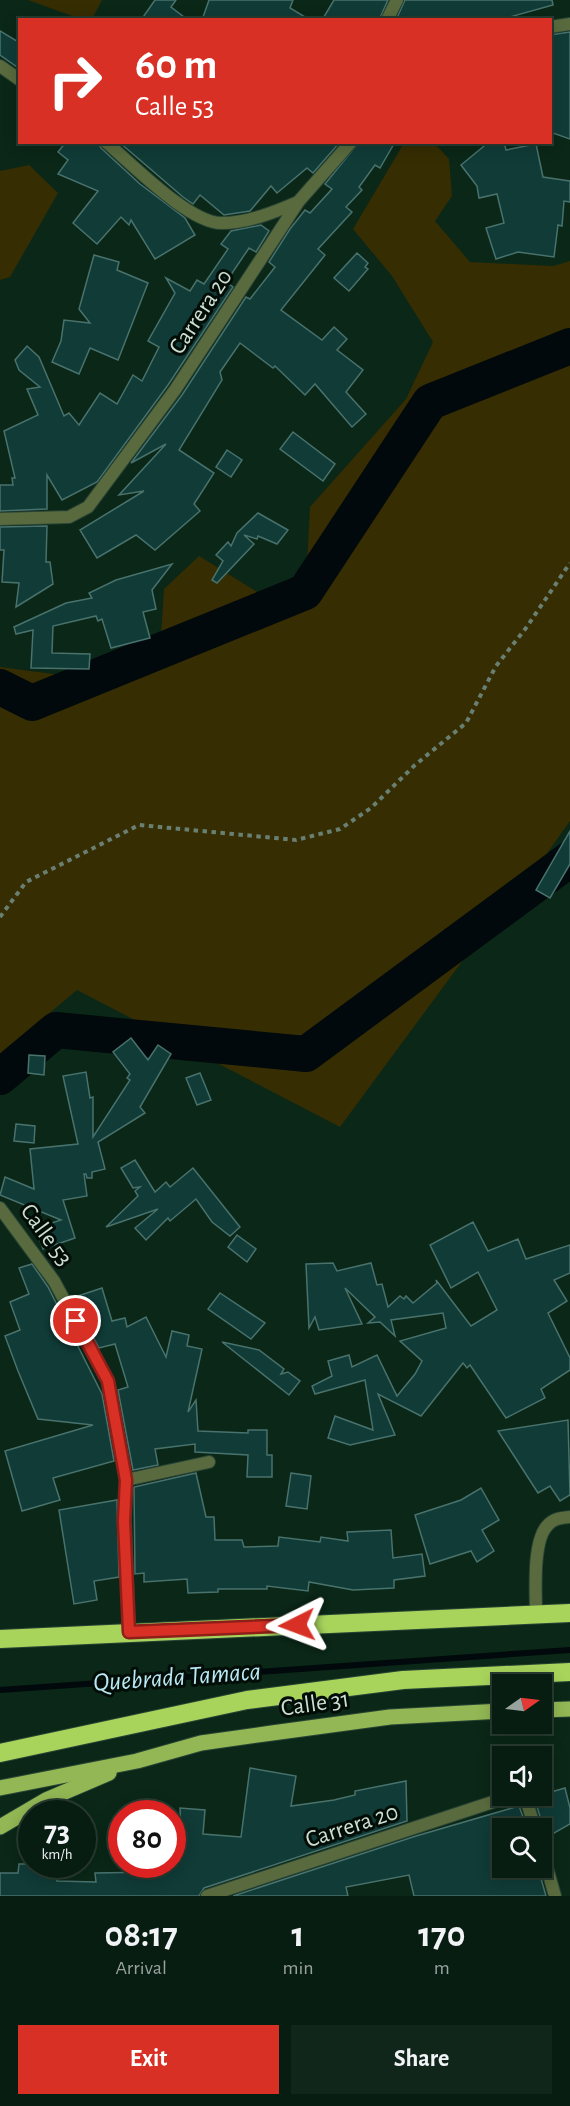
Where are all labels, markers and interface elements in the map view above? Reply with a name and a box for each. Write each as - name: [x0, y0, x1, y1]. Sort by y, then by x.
- icon: right: [36, 42, 114, 120]
- text: 60 m: [135, 44, 217, 86]
- text: Calle 53: [135, 93, 214, 120]
- street label: Carrera 20: [165, 265, 237, 359]
- street label: Calle 53: [16, 1199, 76, 1271]
- pin: [50, 1295, 101, 1346]
- icon: arrive: [59, 1304, 92, 1337]
- position arrow: [265, 1593, 329, 1657]
- water label: Quebrada Tamaca: [92, 1658, 262, 1696]
- north arrow: [492, 1674, 552, 1734]
- map controls: [492, 1674, 552, 1878]
- street label: Calle 31: [279, 1687, 351, 1721]
- button: sound: [492, 1746, 552, 1806]
- speed limit sign: 80: [108, 1800, 186, 1878]
- street label: Carrera 20: [303, 1800, 401, 1852]
- text: 73: [44, 1817, 70, 1847]
- button: search: [492, 1818, 552, 1878]
- text: km/h: [42, 1847, 72, 1862]
- text: 08:17: [105, 1917, 178, 1953]
- text: 1: [291, 1917, 304, 1953]
- text: 170: [418, 1917, 465, 1953]
- text: Arrival: [115, 1958, 167, 1978]
- text: min: [282, 1958, 314, 1978]
- text: m: [434, 1958, 450, 1978]
- button: Exit: [18, 2025, 279, 2094]
- button: Share: [291, 2025, 552, 2094]

